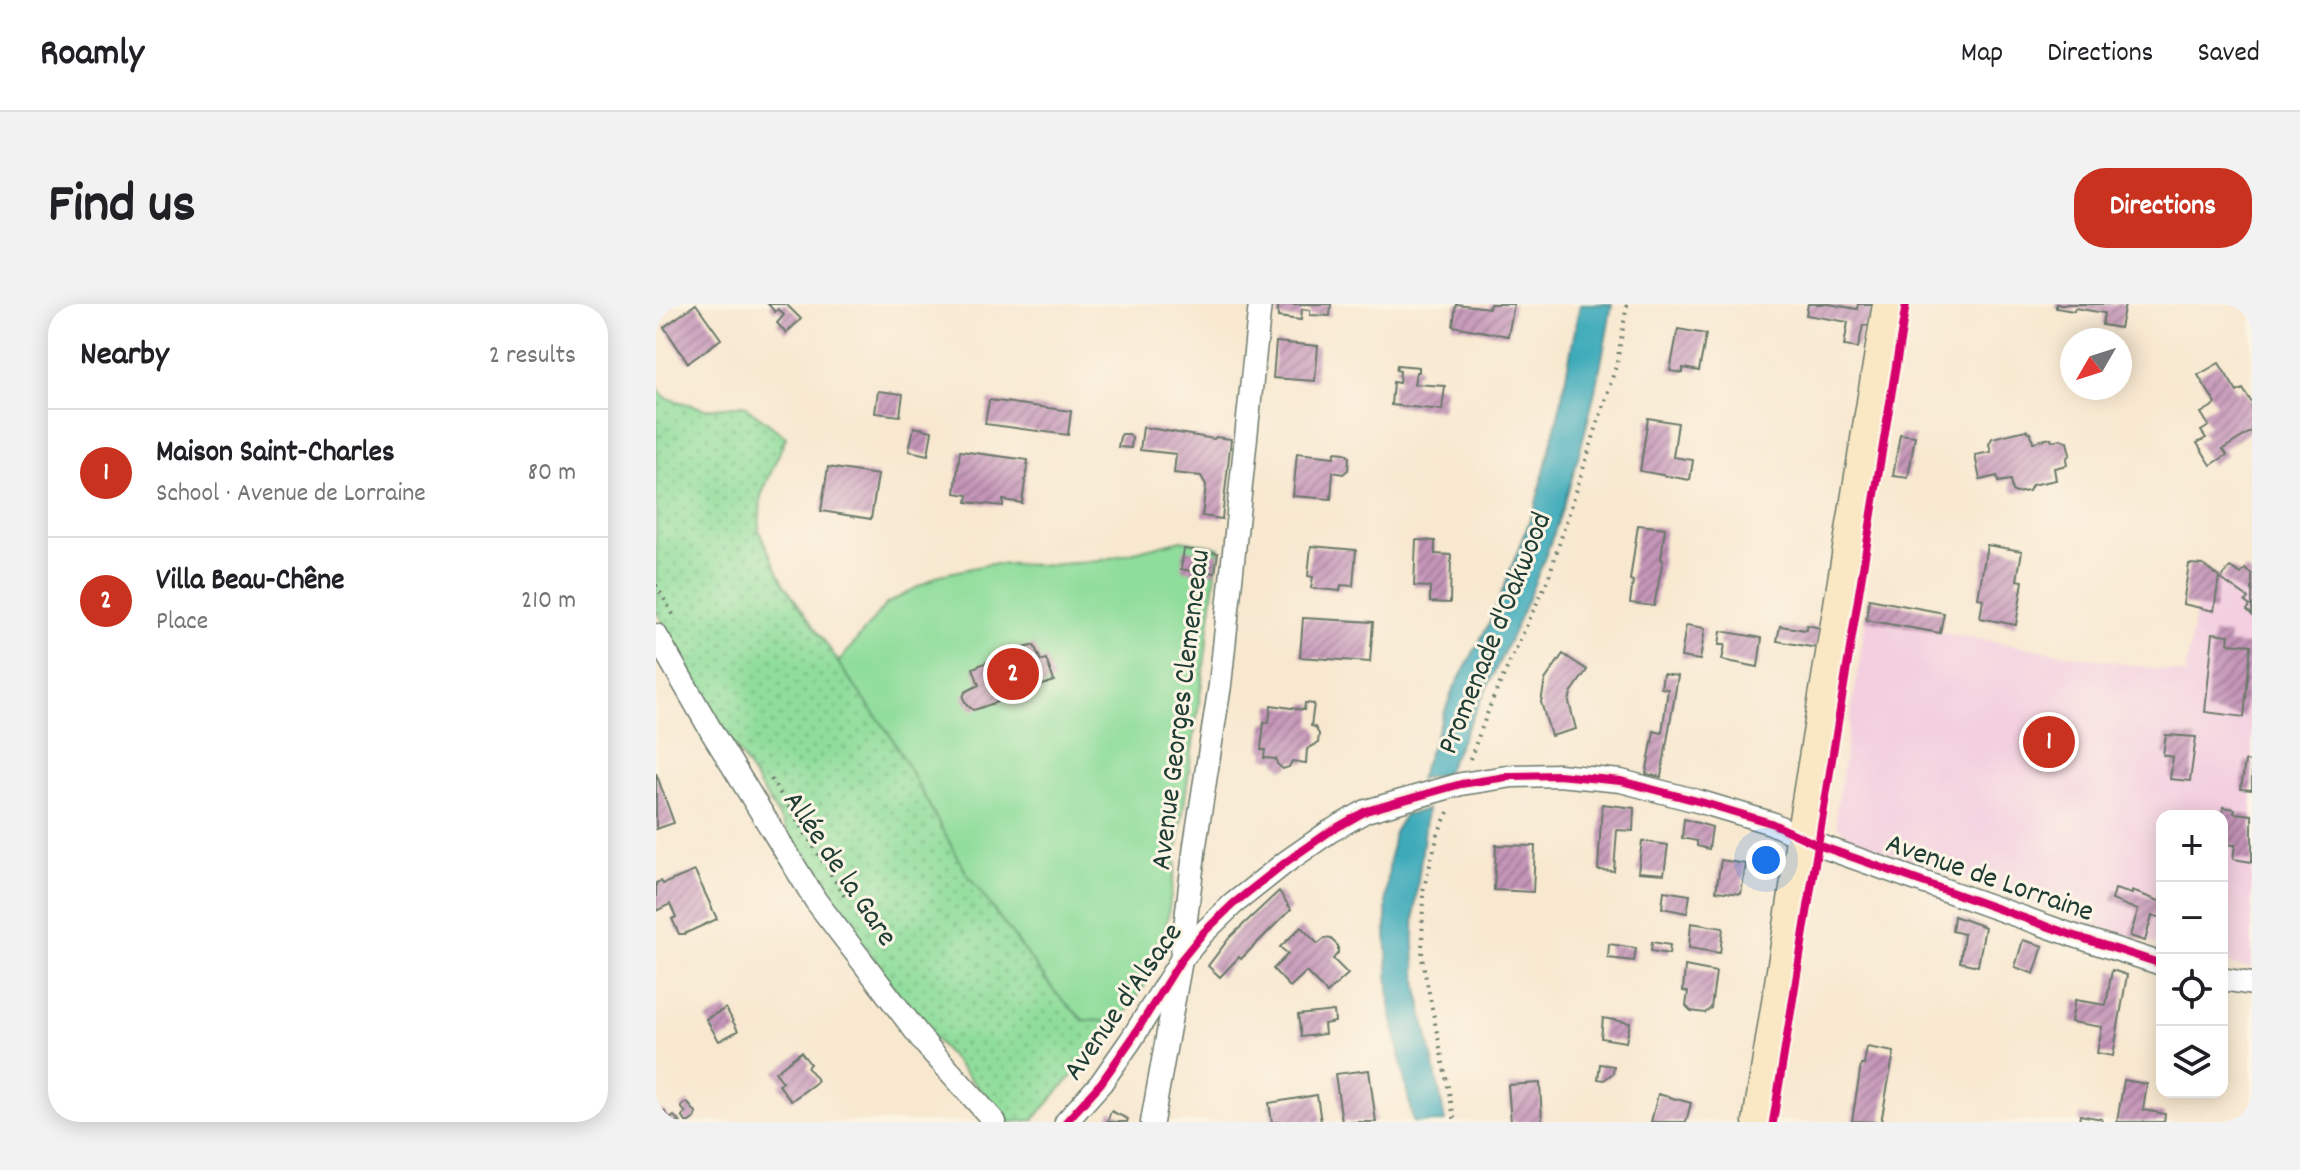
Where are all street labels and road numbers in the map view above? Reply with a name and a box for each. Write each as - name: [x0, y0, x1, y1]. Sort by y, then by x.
- street label: Promenade d'Oakwood: [1429, 507, 1565, 761]
- street label: Avenue Georges Clemenceau: [1142, 547, 1224, 873]
- street label: Allée de la Gare: [770, 784, 906, 956]
- street label: Avenue de Lorraine: [1879, 824, 2099, 936]
- street label: Avenue d'Alsace: [1054, 915, 1196, 1091]

